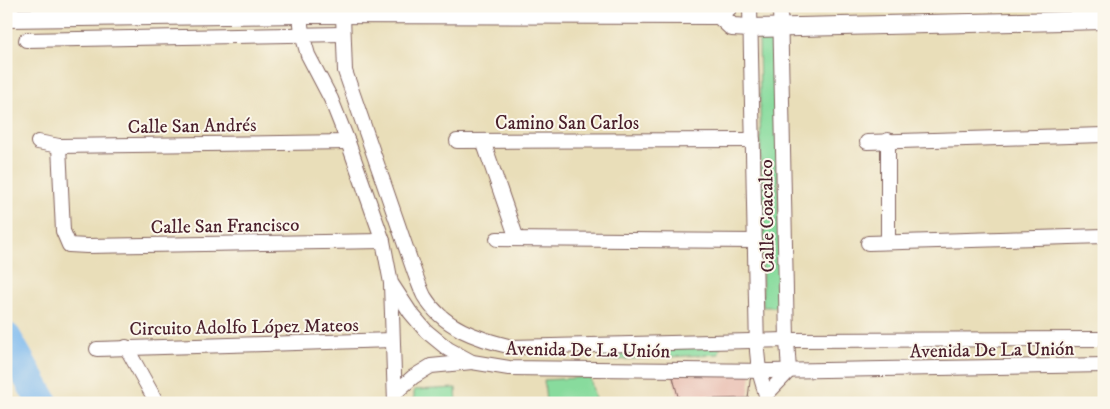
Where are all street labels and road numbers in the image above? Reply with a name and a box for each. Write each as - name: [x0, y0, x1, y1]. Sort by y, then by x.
- street label: Camino San Carlos: [495, 112, 639, 135]
- street label: Calle San Andrés: [127, 114, 257, 139]
- street label: Calle Coacalco: [755, 159, 780, 273]
- street label: Calle San Francisco: [151, 214, 300, 239]
- street label: Circuito Adolfo López Mateos: [129, 314, 359, 341]
- street label: Avenida De La Unión: [506, 338, 671, 363]
- street label: Avenida De La Unión: [910, 338, 1075, 363]

